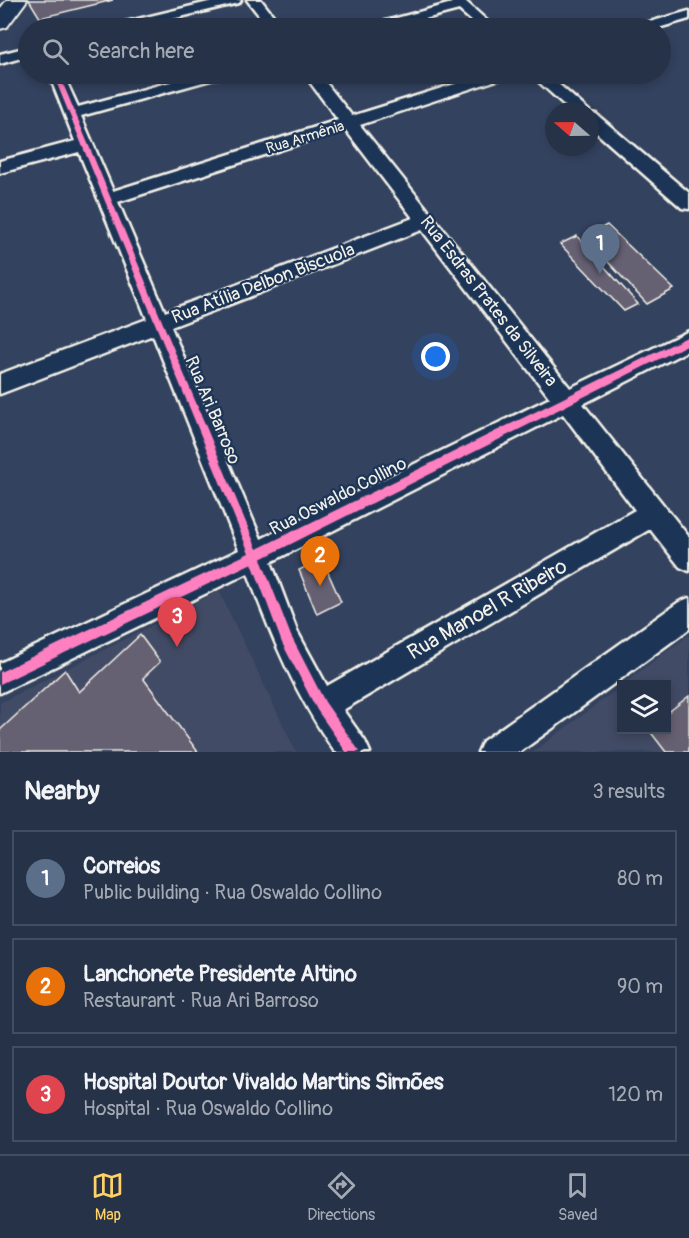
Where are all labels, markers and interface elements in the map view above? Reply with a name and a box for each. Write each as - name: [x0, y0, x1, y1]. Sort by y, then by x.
- search box: [18, 18, 671, 84]
- icon: search: [39, 35, 72, 68]
- text: Search here: [87, 37, 194, 65]
- north arrow: [545, 102, 599, 156]
- street label: Rua Armênia: [264, 117, 347, 158]
- street label: Rua Esdras Prates da Silveira: [415, 211, 563, 391]
- pin: 1: [580, 224, 620, 274]
- street label: Rua Atília Delbon Biscuola: [168, 238, 358, 329]
- your location: [421, 342, 450, 371]
- street label: Rua Ari Barroso: [179, 353, 246, 468]
- street label: Rua Oswaldo Collino: [266, 452, 411, 541]
- pin: 2: [300, 536, 340, 586]
- street label: Rua Manoel R Ribeiro: [402, 553, 572, 666]
- pin: 3: [158, 598, 196, 647]
- map controls: [617, 680, 671, 734]
- button: layers: [617, 680, 671, 734]
- text: Nearby: [24, 775, 100, 807]
- text: 3 results: [593, 779, 665, 804]
- text: Correios: [83, 852, 160, 880]
- text: 1: [42, 866, 49, 891]
- text: 80 m: [617, 866, 663, 891]
- text: Public building · Rua Oswaldo Collino: [83, 880, 382, 905]
- text: Lanchonete Presidente Altino: [83, 960, 357, 988]
- text: 2: [40, 974, 51, 999]
- text: 90 m: [617, 974, 663, 999]
- text: Restaurant · Rua Ari Barroso: [83, 988, 319, 1013]
- text: Hospital Doutor Vivaldo Martins Simões: [83, 1068, 444, 1096]
- text: 3: [40, 1082, 51, 1107]
- text: 120 m: [608, 1082, 663, 1107]
- text: Hospital · Rua Oswaldo Collino: [83, 1096, 333, 1121]
- tab: Map: [91, 1169, 124, 1225]
- tab: Directions: [307, 1169, 375, 1225]
- tab: Saved: [558, 1169, 598, 1225]

